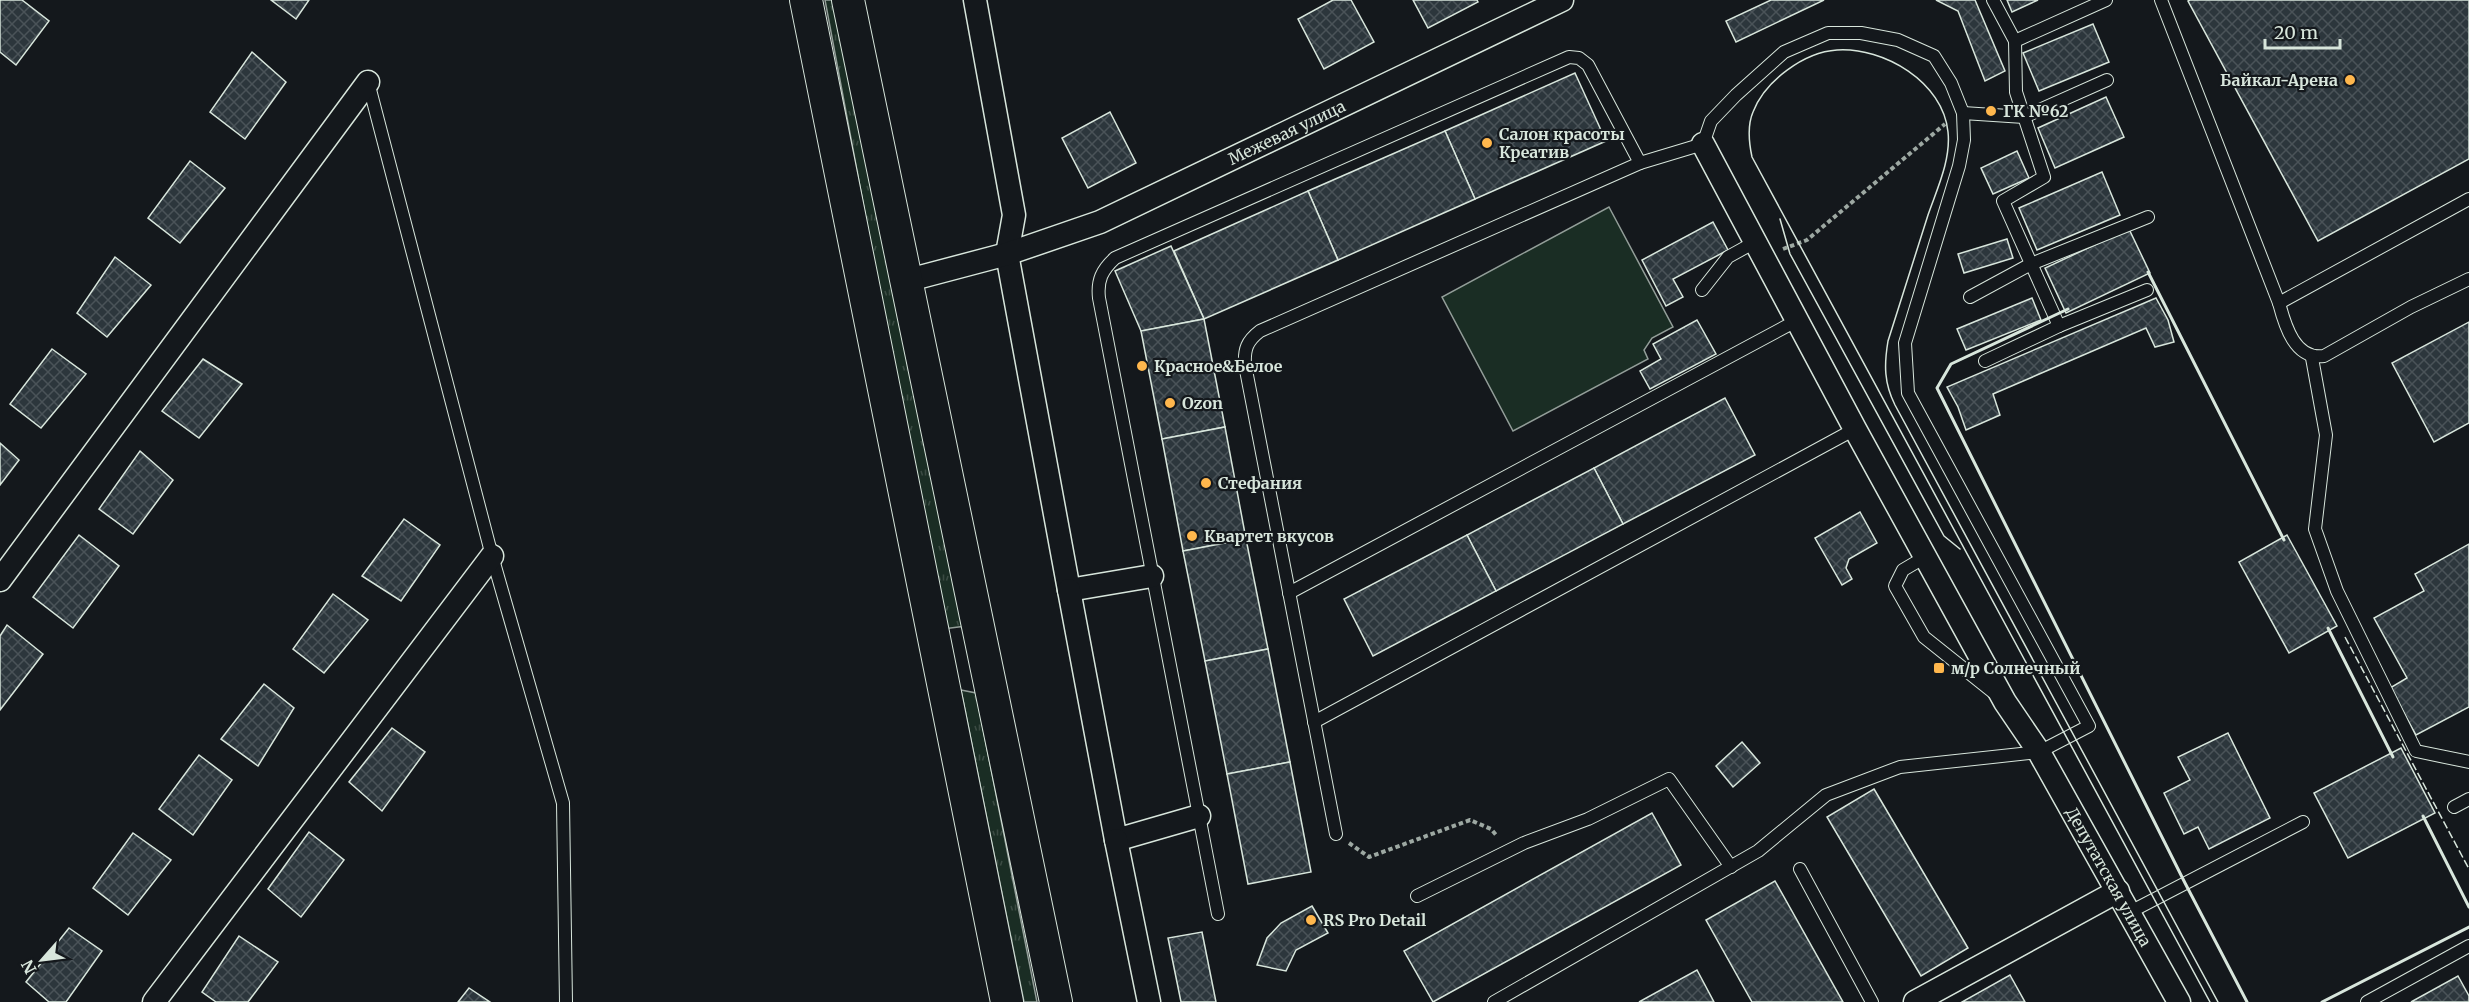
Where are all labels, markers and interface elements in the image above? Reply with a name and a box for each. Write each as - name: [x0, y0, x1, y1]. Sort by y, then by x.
- scale bar: [2265, 12, 2340, 50]
- text: 20 m: [2274, 21, 2318, 44]
- place label: Байкал-Арена: [2220, 70, 2338, 90]
- marker: Байкал-Арена: [2343, 73, 2357, 87]
- street label: Межевая улица: [1225, 95, 1349, 169]
- place label: ГК №62: [2003, 101, 2068, 121]
- marker: ГК №62: [1984, 104, 1998, 118]
- place label: Салон красоты Креатив: [1499, 124, 1625, 162]
- marker: Салон красоты Креатив: [1480, 136, 1494, 150]
- place label: Красное&Белое: [1154, 356, 1283, 376]
- marker: Красное&Белое: [1135, 359, 1149, 373]
- place label: Ozon: [1182, 393, 1223, 413]
- marker: Ozon: [1163, 396, 1177, 410]
- place label: Стефания: [1218, 473, 1302, 493]
- marker: Стефания: [1199, 476, 1213, 490]
- place label: Квартет вкусов: [1204, 526, 1334, 546]
- marker: Квартет вкусов: [1185, 529, 1199, 543]
- place label: м/р Солнечный: [1951, 658, 2081, 678]
- marker: м/р Солнечный: [1932, 661, 1946, 675]
- street label: Депутатская улица: [2062, 804, 2156, 950]
- place label: RS Pro Detail: [1323, 910, 1426, 930]
- marker: RS Pro Detail: [1304, 913, 1318, 927]
- north arrow: [12, 930, 72, 990]
- text: N: [17, 956, 41, 977]

